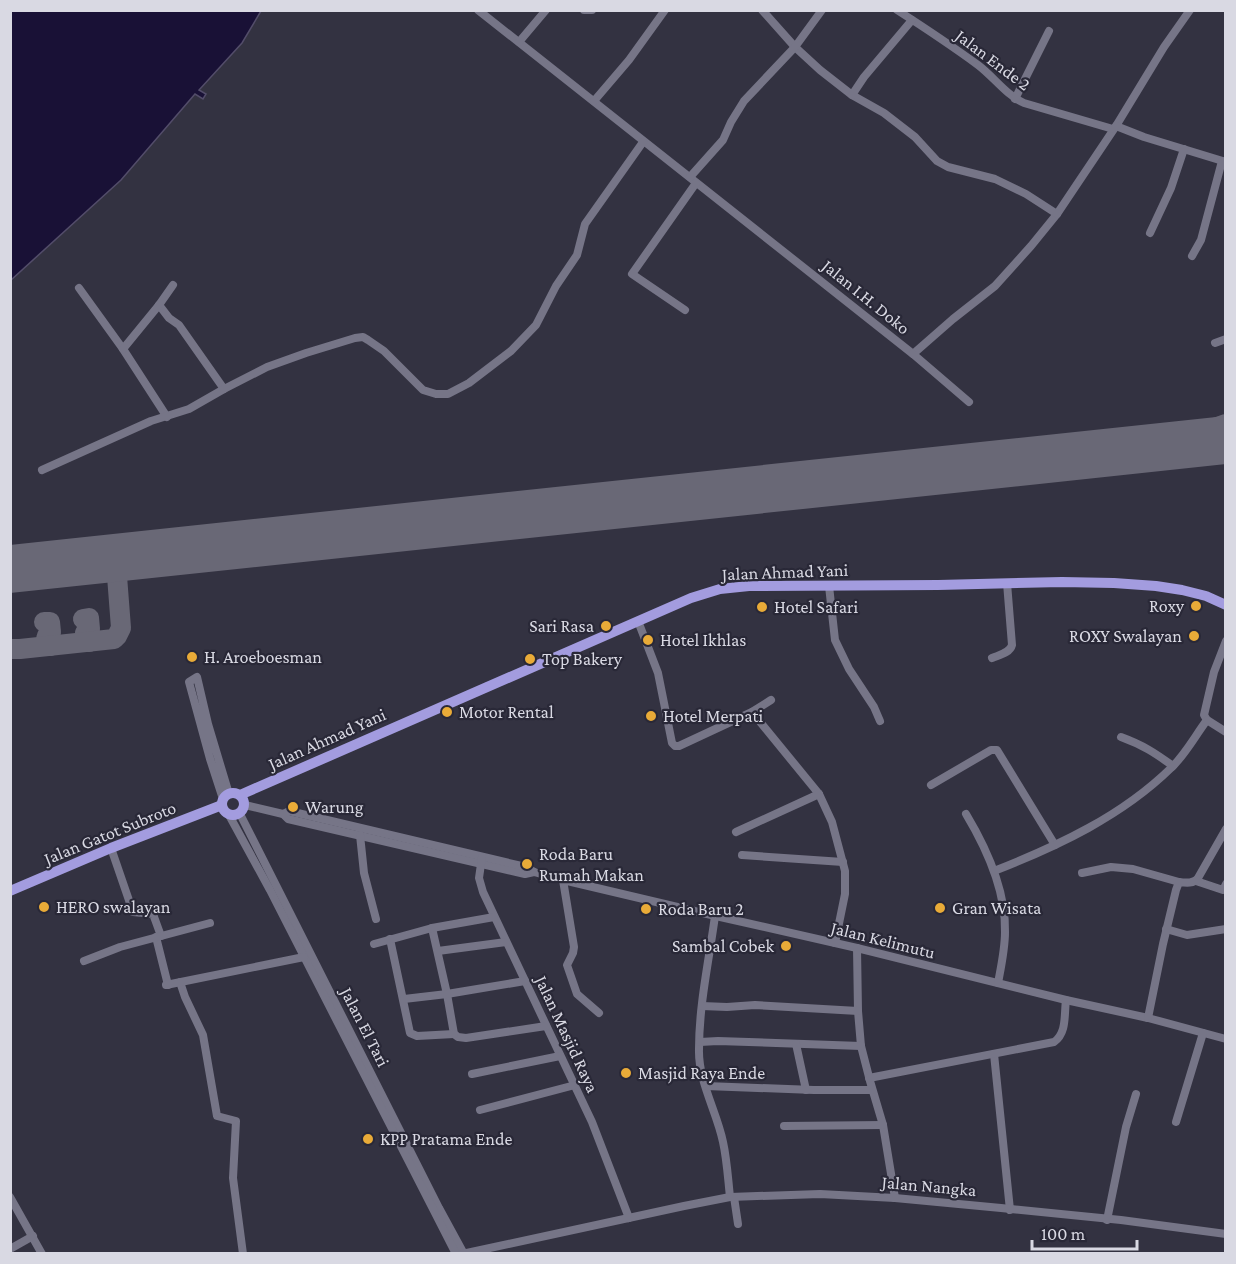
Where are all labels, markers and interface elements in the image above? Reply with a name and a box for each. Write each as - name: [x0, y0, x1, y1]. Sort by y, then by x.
- street label: Jalan Ende 2: [950, 24, 1034, 95]
- street label: Jalan I.H. Doko: [817, 254, 914, 338]
- street label: Jalan Ahmad Yani: [719, 560, 849, 584]
- place label: Roxy: [1149, 596, 1185, 616]
- place label: Hotel Safari: [774, 597, 858, 617]
- marker: Roxy: [1189, 599, 1203, 613]
- marker: Hotel Safari: [755, 600, 769, 614]
- place label: Sari Rasa: [529, 616, 594, 636]
- marker: Sari Rasa: [599, 619, 613, 633]
- place label: ROXY Swalayan: [1069, 626, 1182, 646]
- marker: ROXY Swalayan: [1187, 629, 1201, 643]
- place label: Hotel Ikhlas: [660, 630, 746, 650]
- marker: Hotel Ikhlas: [641, 633, 655, 647]
- place label: H. Aroeboesman: [204, 647, 322, 667]
- place label: Top Bakery: [542, 649, 623, 669]
- marker: H. Aroeboesman: [185, 650, 199, 664]
- marker: Top Bakery: [523, 652, 537, 666]
- place label: Motor Rental: [459, 702, 554, 722]
- street label: Jalan Ahmad Yani: [263, 704, 389, 775]
- marker: Motor Rental: [440, 705, 454, 719]
- place label: Hotel Merpati: [663, 706, 764, 726]
- marker: Hotel Merpati: [644, 709, 658, 723]
- street label: Jalan Gatot Subroto: [39, 797, 179, 869]
- place label: Warung: [305, 797, 364, 817]
- marker: Warung: [286, 800, 300, 814]
- place label: Roda Baru Rumah Makan: [539, 844, 644, 885]
- marker: Roda Baru Rumah Makan: [520, 857, 534, 871]
- place label: HERO swalayan: [56, 897, 171, 917]
- place label: Gran Wisata: [952, 898, 1041, 918]
- place label: Roda Baru 2: [658, 899, 744, 919]
- marker: HERO swalayan: [37, 900, 51, 914]
- marker: Gran Wisata: [933, 901, 947, 915]
- marker: Roda Baru 2: [639, 902, 653, 916]
- street label: Jalan Kelimutu: [827, 917, 938, 963]
- place label: Sambal Cobek: [672, 936, 774, 956]
- marker: Sambal Cobek: [779, 939, 793, 953]
- street label: Jalan Masjid Raya: [529, 971, 603, 1096]
- street label: Jalan El Tari: [336, 982, 394, 1070]
- place label: Masjid Raya Ende: [638, 1063, 765, 1084]
- marker: Masjid Raya Ende: [619, 1066, 633, 1080]
- place label: KPP Pratama Ende: [380, 1129, 512, 1149]
- marker: KPP Pratama Ende: [361, 1132, 375, 1146]
- street label: Jalan Nangka: [879, 1172, 977, 1200]
- scale bar: [1032, 1213, 1137, 1251]
- text: 100 m: [1041, 1224, 1086, 1244]

